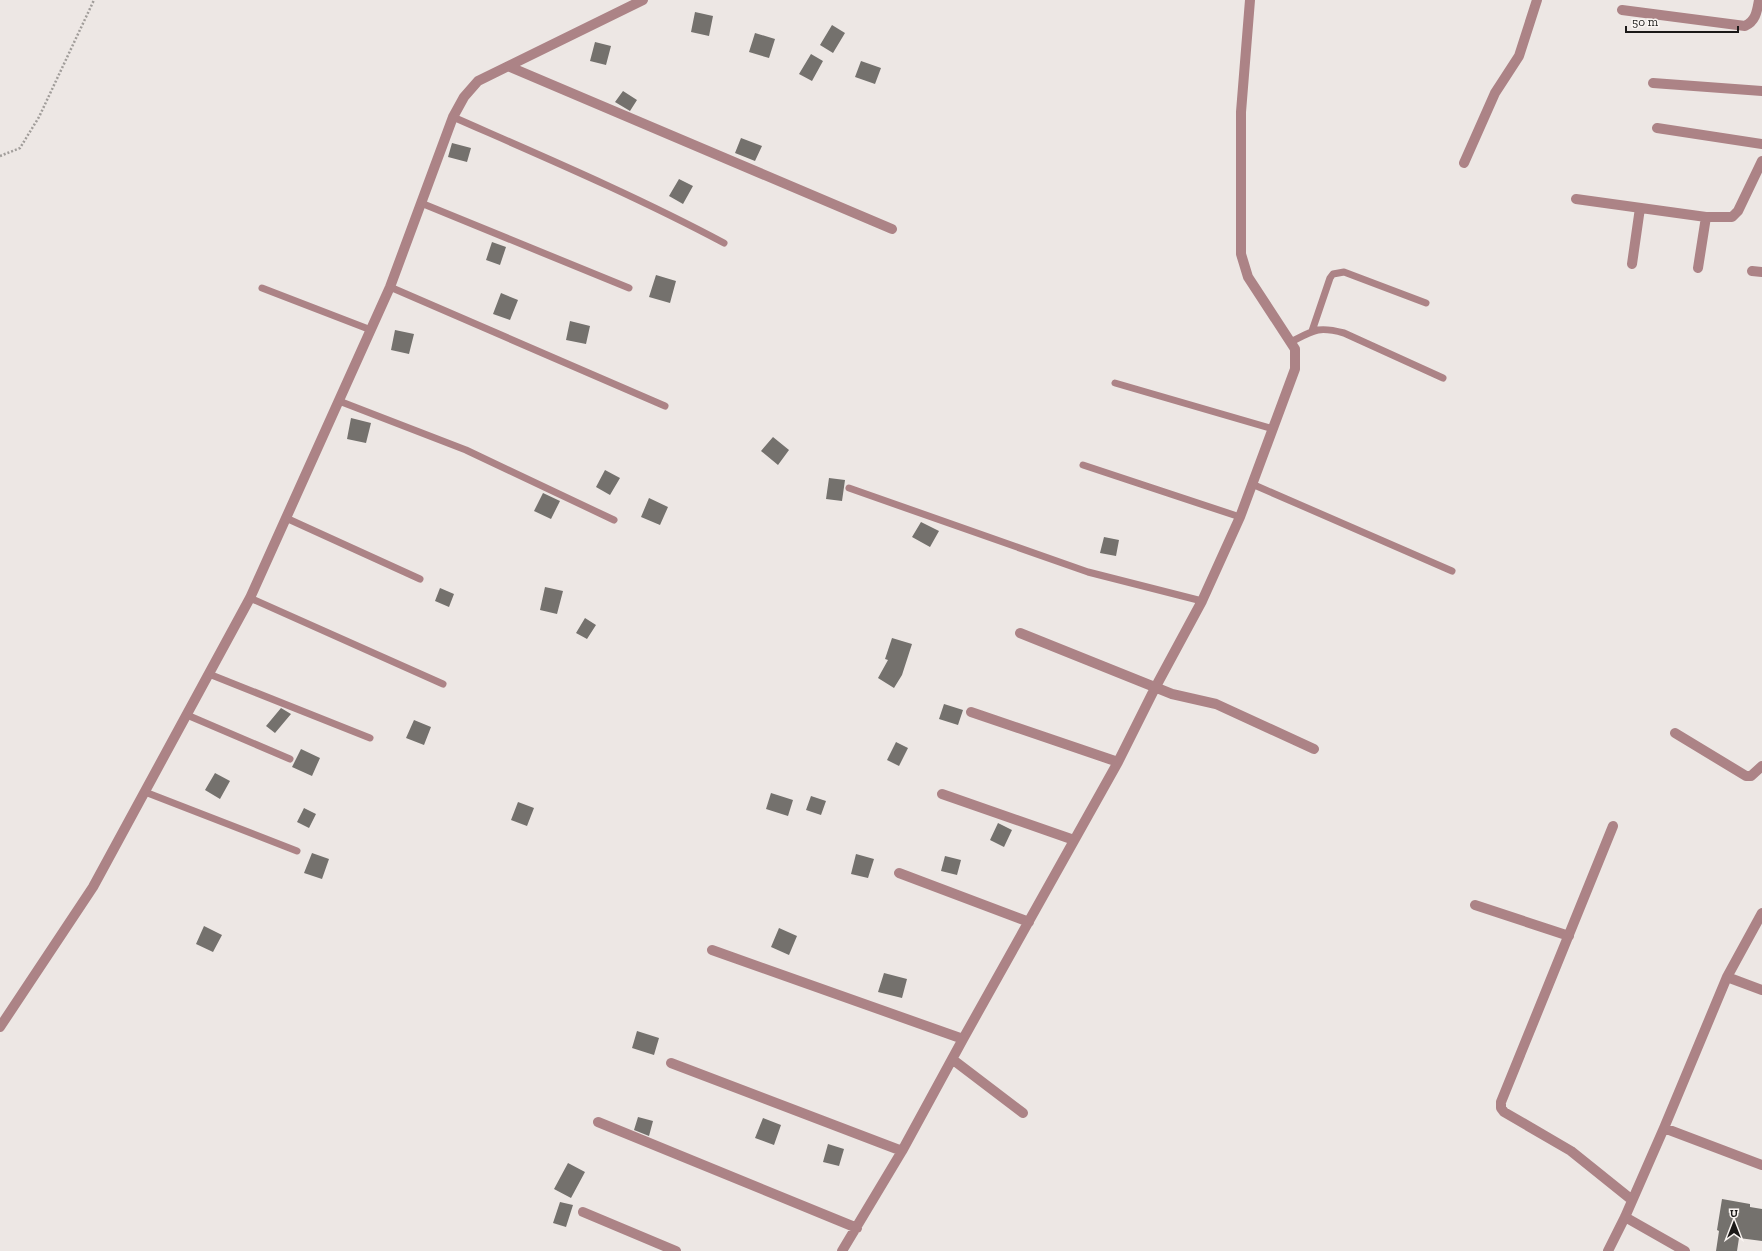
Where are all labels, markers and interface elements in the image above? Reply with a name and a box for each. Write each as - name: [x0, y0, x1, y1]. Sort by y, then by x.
- scale bar: [1626, 8, 1738, 34]
- text: 50 m: [1632, 15, 1659, 29]
- north arrow: [1714, 1203, 1754, 1243]
- text: U: [1730, 1207, 1738, 1220]

